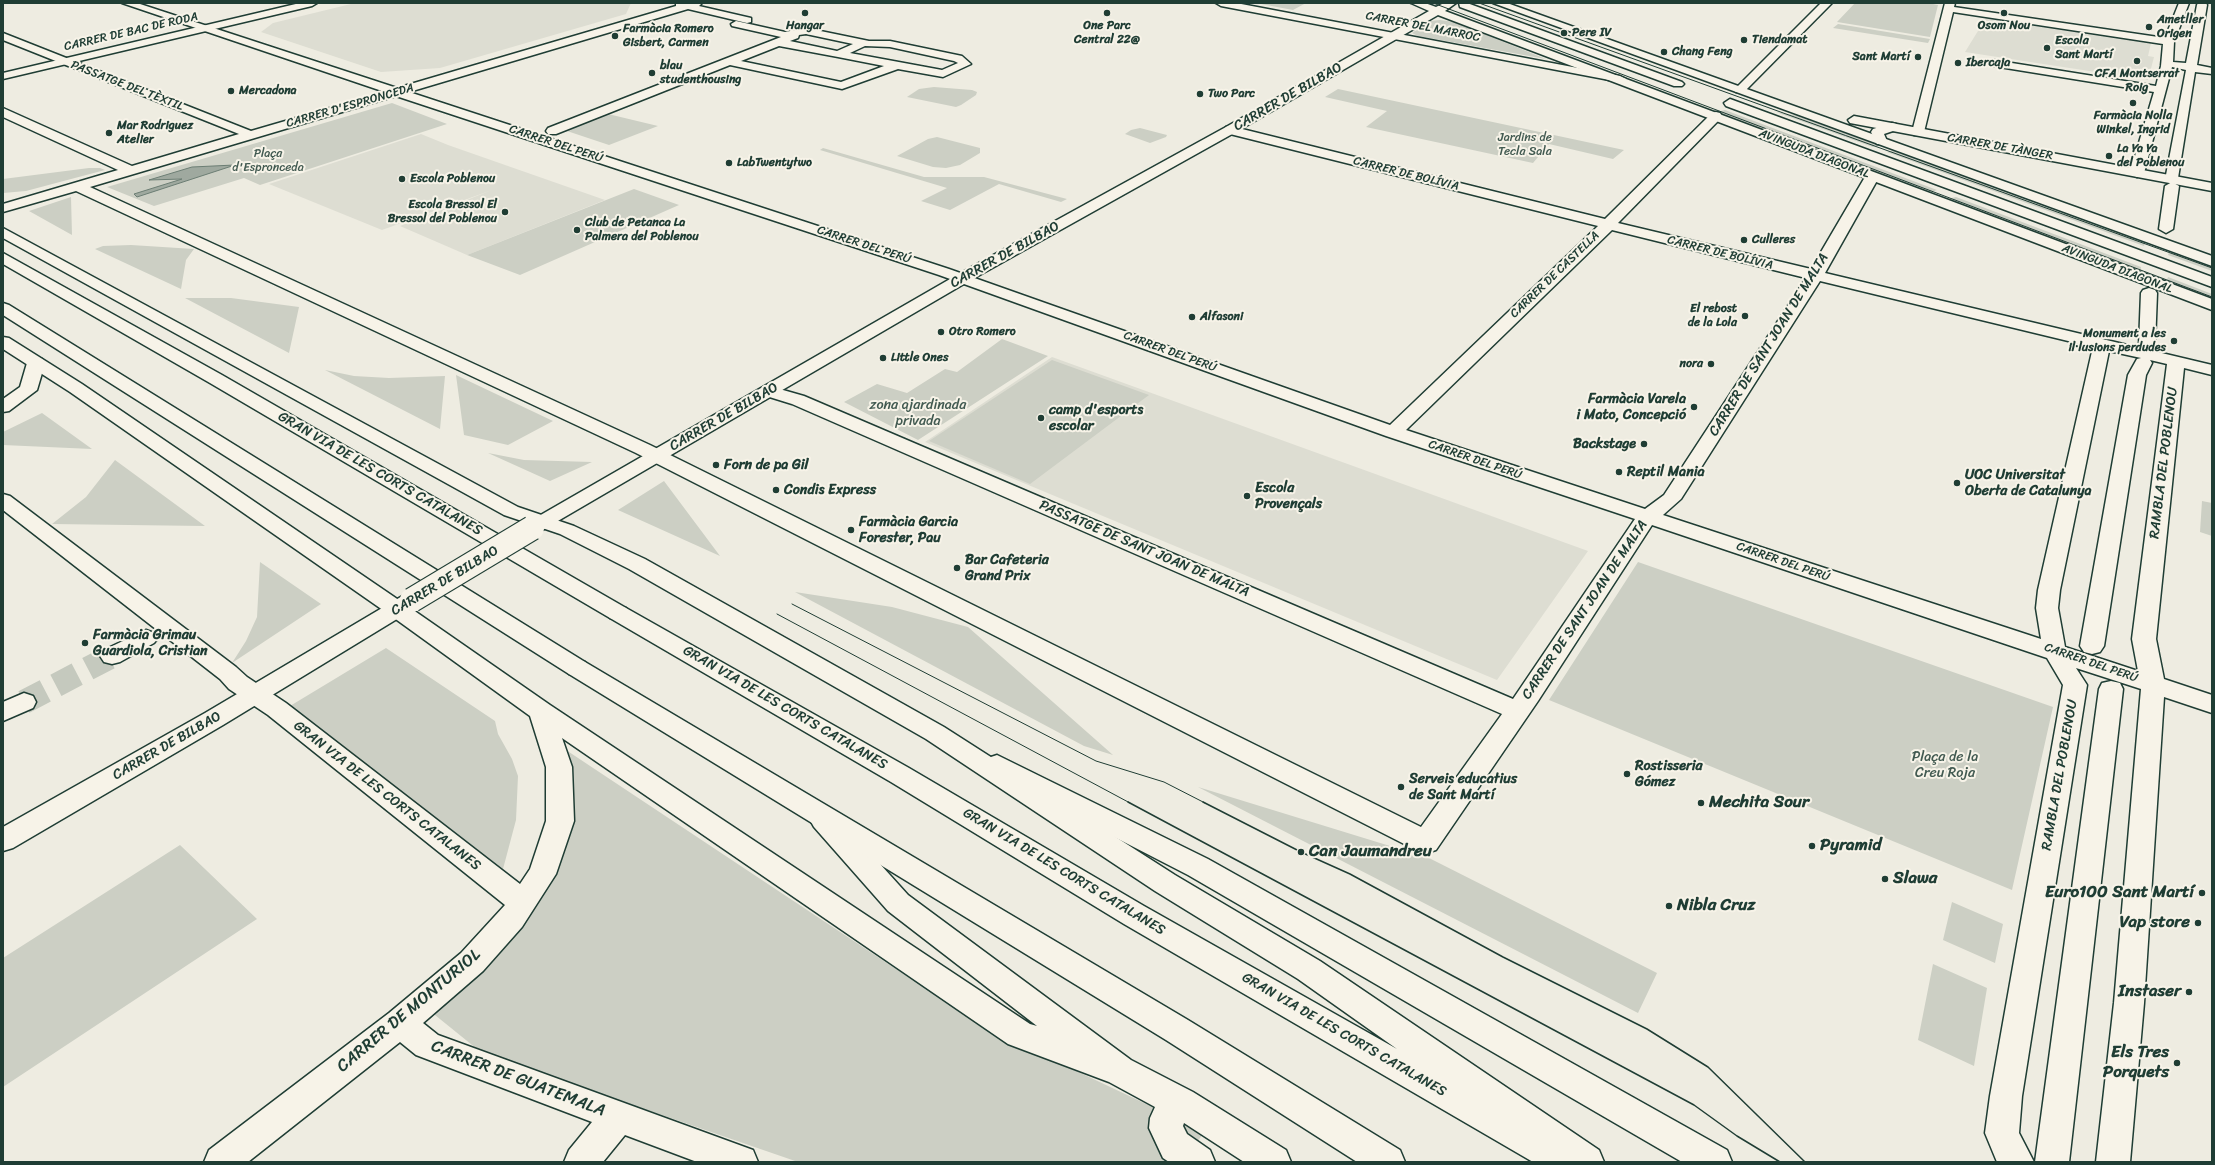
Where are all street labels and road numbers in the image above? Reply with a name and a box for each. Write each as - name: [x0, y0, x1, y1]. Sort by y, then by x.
- street label: CARRER DEL MARROC: [1364, 9, 1482, 45]
- street label: CARRER DE BAC DE RODA: [63, 10, 199, 54]
- street label: PASSATGE DEL TÈXTIL: [69, 58, 185, 114]
- street label: CARRER DE BILBAO: [1231, 59, 1345, 135]
- street label: CARRER D'ESPRONCEDA: [285, 81, 415, 131]
- street label: CARRER DEL PERÚ: [507, 122, 605, 166]
- street label: AVINGUDA DIAGONAL: [1757, 126, 1871, 182]
- street label: CARRER DE TÀNGER: [1946, 131, 2054, 163]
- street label: CARRER DE BOLÍVIA: [1352, 154, 1460, 194]
- street label: CARRER DE BILBAO: [947, 218, 1063, 292]
- street label: CARRER DEL PERÚ: [815, 223, 913, 267]
- street label: CARRER DE CASTELLA: [1507, 229, 1603, 321]
- street label: CARRER DE BOLÍVIA: [1666, 233, 1774, 273]
- street label: AVINGUDA DIAGONAL: [2060, 241, 2174, 297]
- street label: CARRER DE SANT JOAN DE MALTA: [1706, 251, 1832, 439]
- street label: CARRER DEL PERÚ: [1122, 328, 1218, 376]
- street label: CARRER DE BILBAO: [667, 379, 781, 455]
- street label: RAMBLA DEL POBLENOU: [2146, 386, 2182, 540]
- street label: GRAN VIA DE LES CORTS CATALANES: [275, 408, 485, 540]
- street label: CARRER DEL PERÚ: [1426, 437, 1524, 483]
- street label: PASSATGE DE SANT JOAN DE MALTA: [1036, 497, 1252, 601]
- street label: CARRER DE SANT JOAN DE MALTA: [1519, 517, 1651, 703]
- street label: CARRER DEL PERÚ: [1734, 539, 1832, 585]
- street label: CARRER DE BILBAO: [388, 542, 502, 620]
- street label: CARRER DEL PERÚ: [2042, 640, 2140, 686]
- street label: GRAN VIA DE LES CORTS CATALANES: [680, 642, 890, 774]
- street label: RAMBLA DEL POBLENOU: [2038, 698, 2082, 852]
- street label: CARRER DE BILBAO: [110, 708, 224, 784]
- street label: GRAN VIA DE LES CORTS CATALANES: [290, 718, 484, 874]
- street label: GRAN VIA DE LES CORTS CATALANES: [960, 805, 1168, 939]
- street label: CARRER DE MONTURIOL: [333, 945, 485, 1077]
- street label: GRAN VIA DE LES CORTS CATALANES: [1239, 969, 1449, 1101]
- street label: CARRER DE GUATEMALA: [428, 1036, 608, 1122]

